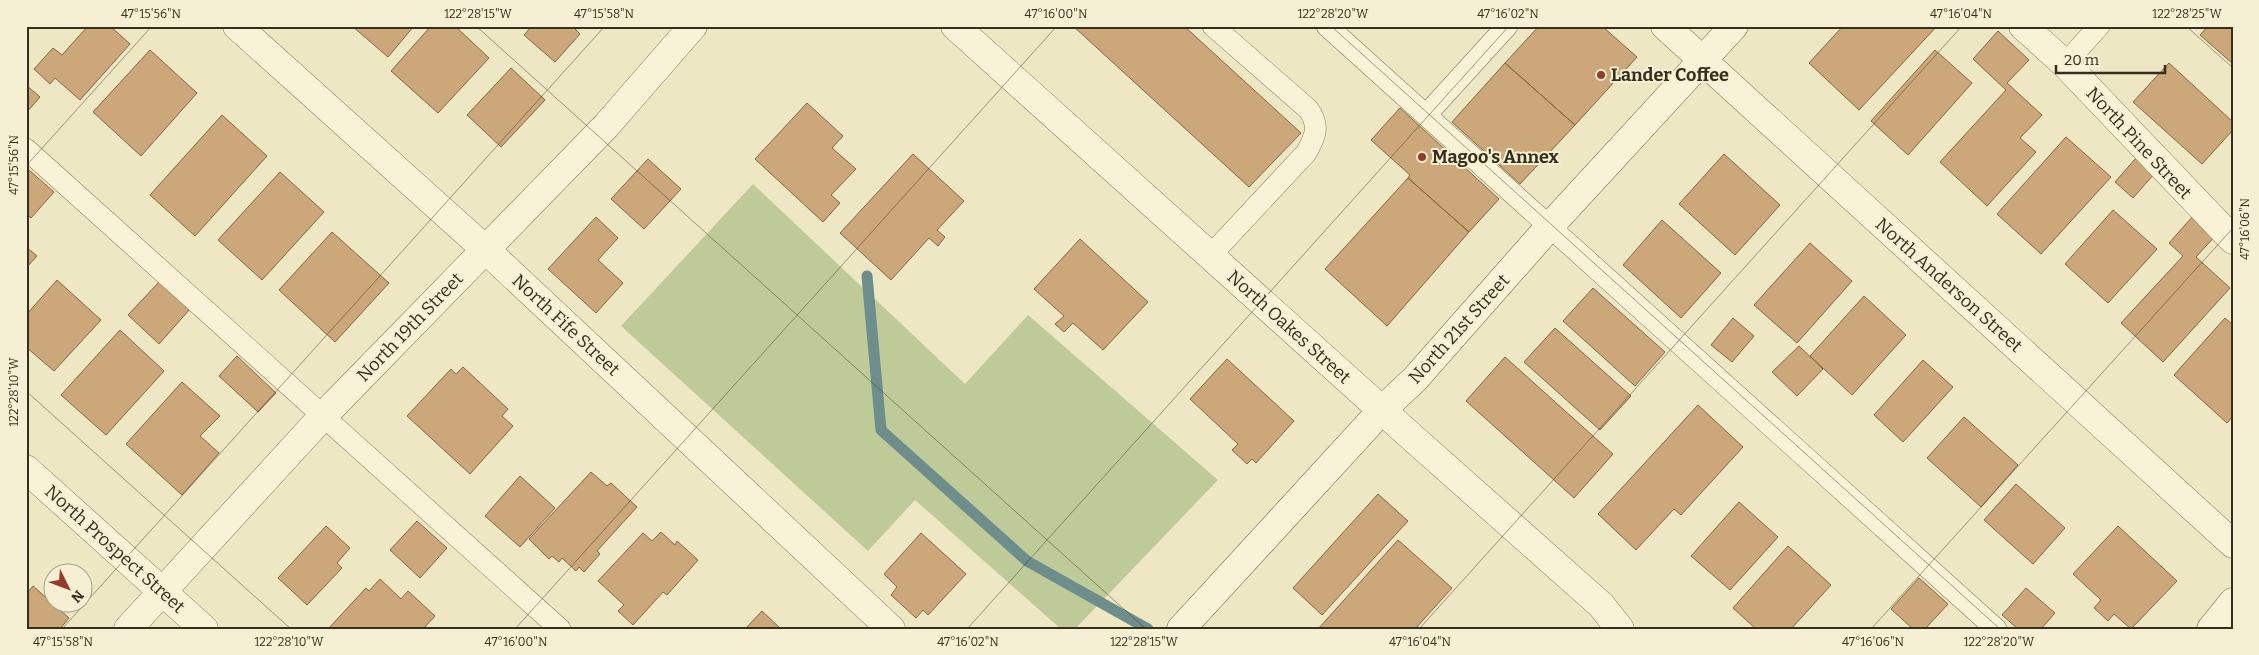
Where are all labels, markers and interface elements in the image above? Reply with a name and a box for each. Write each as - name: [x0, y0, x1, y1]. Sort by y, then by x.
- text: 47°15'56"N: [121, 7, 182, 21]
- text: 122°28'15"W: [444, 7, 513, 21]
- text: 47°15'58"N: [574, 7, 635, 21]
- text: 47°16'00"N: [1025, 7, 1088, 21]
- text: 122°28'20"W: [1298, 7, 1369, 21]
- text: 47°16'02"N: [1477, 7, 1539, 21]
- text: 47°16'04"N: [1930, 7, 1993, 21]
- text: 122°28'25"W: [2152, 7, 2222, 21]
- scale bar: [2056, 42, 2165, 74]
- text: 20 m: [2064, 51, 2100, 69]
- place label: Lander Coffee: [1611, 64, 1729, 86]
- marker: Lander Coffee: [1595, 69, 1607, 81]
- street label: North Pine Street: [2082, 82, 2197, 204]
- text: 47°15'56"N: [7, 134, 21, 195]
- place label: Magoo's Annex: [1432, 146, 1560, 168]
- marker: Magoo's Annex: [1416, 151, 1428, 163]
- text: 47°16'06"N: [2238, 197, 2252, 260]
- street label: North Anderson Street: [1871, 213, 2027, 357]
- street label: North Oakes Street: [1223, 266, 1356, 389]
- street label: North 19th Street: [352, 268, 468, 386]
- street label: North 21st Street: [1404, 269, 1514, 388]
- street label: North Fife Street: [508, 270, 625, 381]
- text: 122°28'10"W: [7, 357, 21, 427]
- street label: North Prospect Street: [41, 480, 189, 618]
- north arrow: [42, 562, 92, 612]
- text: 47°15'58"N: [33, 635, 94, 649]
- text: 122°28'10"W: [254, 635, 324, 649]
- text: 47°16'00"N: [485, 635, 548, 649]
- text: 47°16'02"N: [937, 635, 999, 649]
- text: 122°28'15"W: [1110, 635, 1179, 649]
- text: 47°16'04"N: [1389, 635, 1452, 649]
- text: 47°16'06"N: [1842, 635, 1905, 649]
- text: 122°28'20"W: [1964, 635, 2035, 649]

